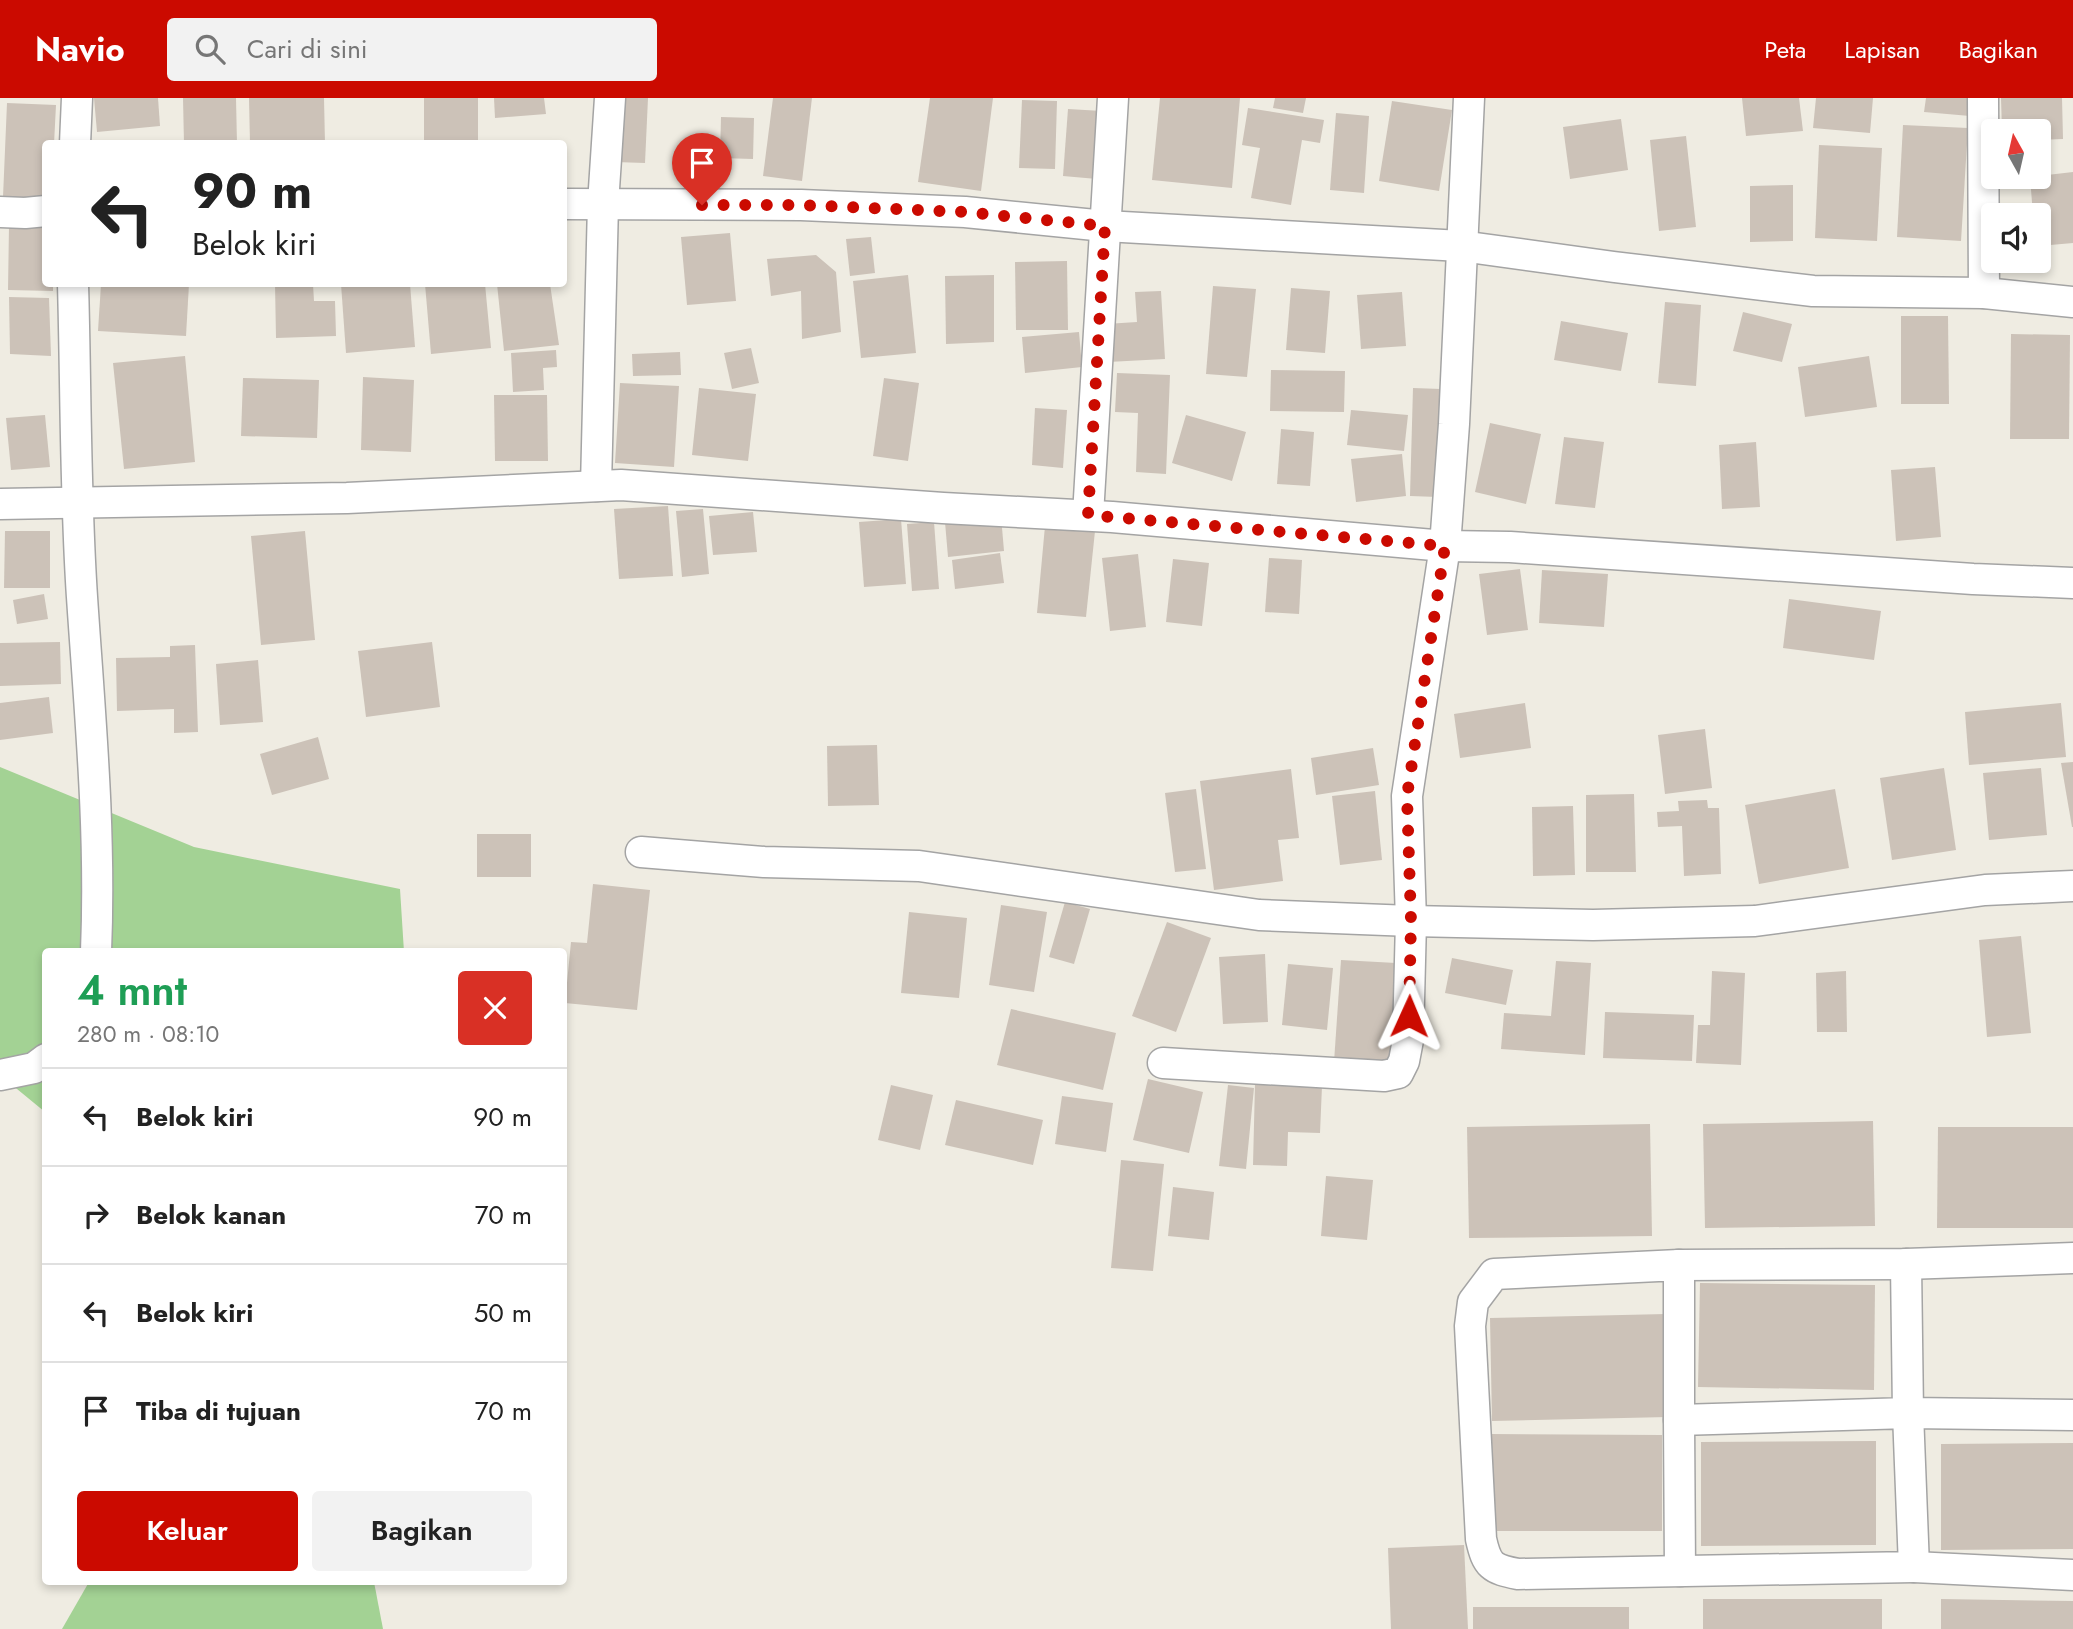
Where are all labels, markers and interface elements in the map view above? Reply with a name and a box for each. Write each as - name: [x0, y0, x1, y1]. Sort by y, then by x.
- search box: [167, 18, 657, 81]
- text: Navio: [35, 26, 125, 73]
- icon: search: [191, 30, 229, 68]
- text: Cari di sini: [247, 30, 368, 68]
- text: Peta: [1764, 32, 1806, 67]
- text: Lapisan: [1844, 32, 1920, 67]
- text: Bagikan: [1958, 32, 2038, 67]
- north arrow: [1981, 119, 2051, 189]
- map controls: [1981, 119, 2051, 273]
- pin: [672, 133, 732, 205]
- icon: arrive: [683, 144, 721, 182]
- text: 90 m: [192, 156, 312, 226]
- icon: left: [77, 168, 168, 259]
- button: sound: [1981, 203, 2051, 273]
- text: Belok kiri: [192, 221, 317, 267]
- text: 4 mnt: [77, 960, 187, 1021]
- button: close: [458, 971, 532, 1045]
- position arrow: [1372, 979, 1446, 1053]
- text: 280 m · 08:10: [77, 1017, 219, 1051]
- icon: left: [77, 1098, 115, 1136]
- text: Belok kiri: [136, 1098, 253, 1136]
- text: 90 m: [473, 1098, 532, 1136]
- icon: right: [77, 1196, 115, 1234]
- text: Belok kanan: [136, 1196, 286, 1234]
- text: 70 m: [475, 1196, 532, 1234]
- icon: left: [77, 1294, 115, 1332]
- text: Belok kiri: [136, 1294, 253, 1332]
- text: 50 m: [474, 1294, 532, 1332]
- icon: arrive: [77, 1392, 115, 1430]
- text: Tiba di tujuan: [136, 1392, 301, 1430]
- text: 70 m: [475, 1392, 532, 1430]
- button: Keluar: [77, 1491, 298, 1571]
- button: Bagikan: [312, 1491, 532, 1571]

